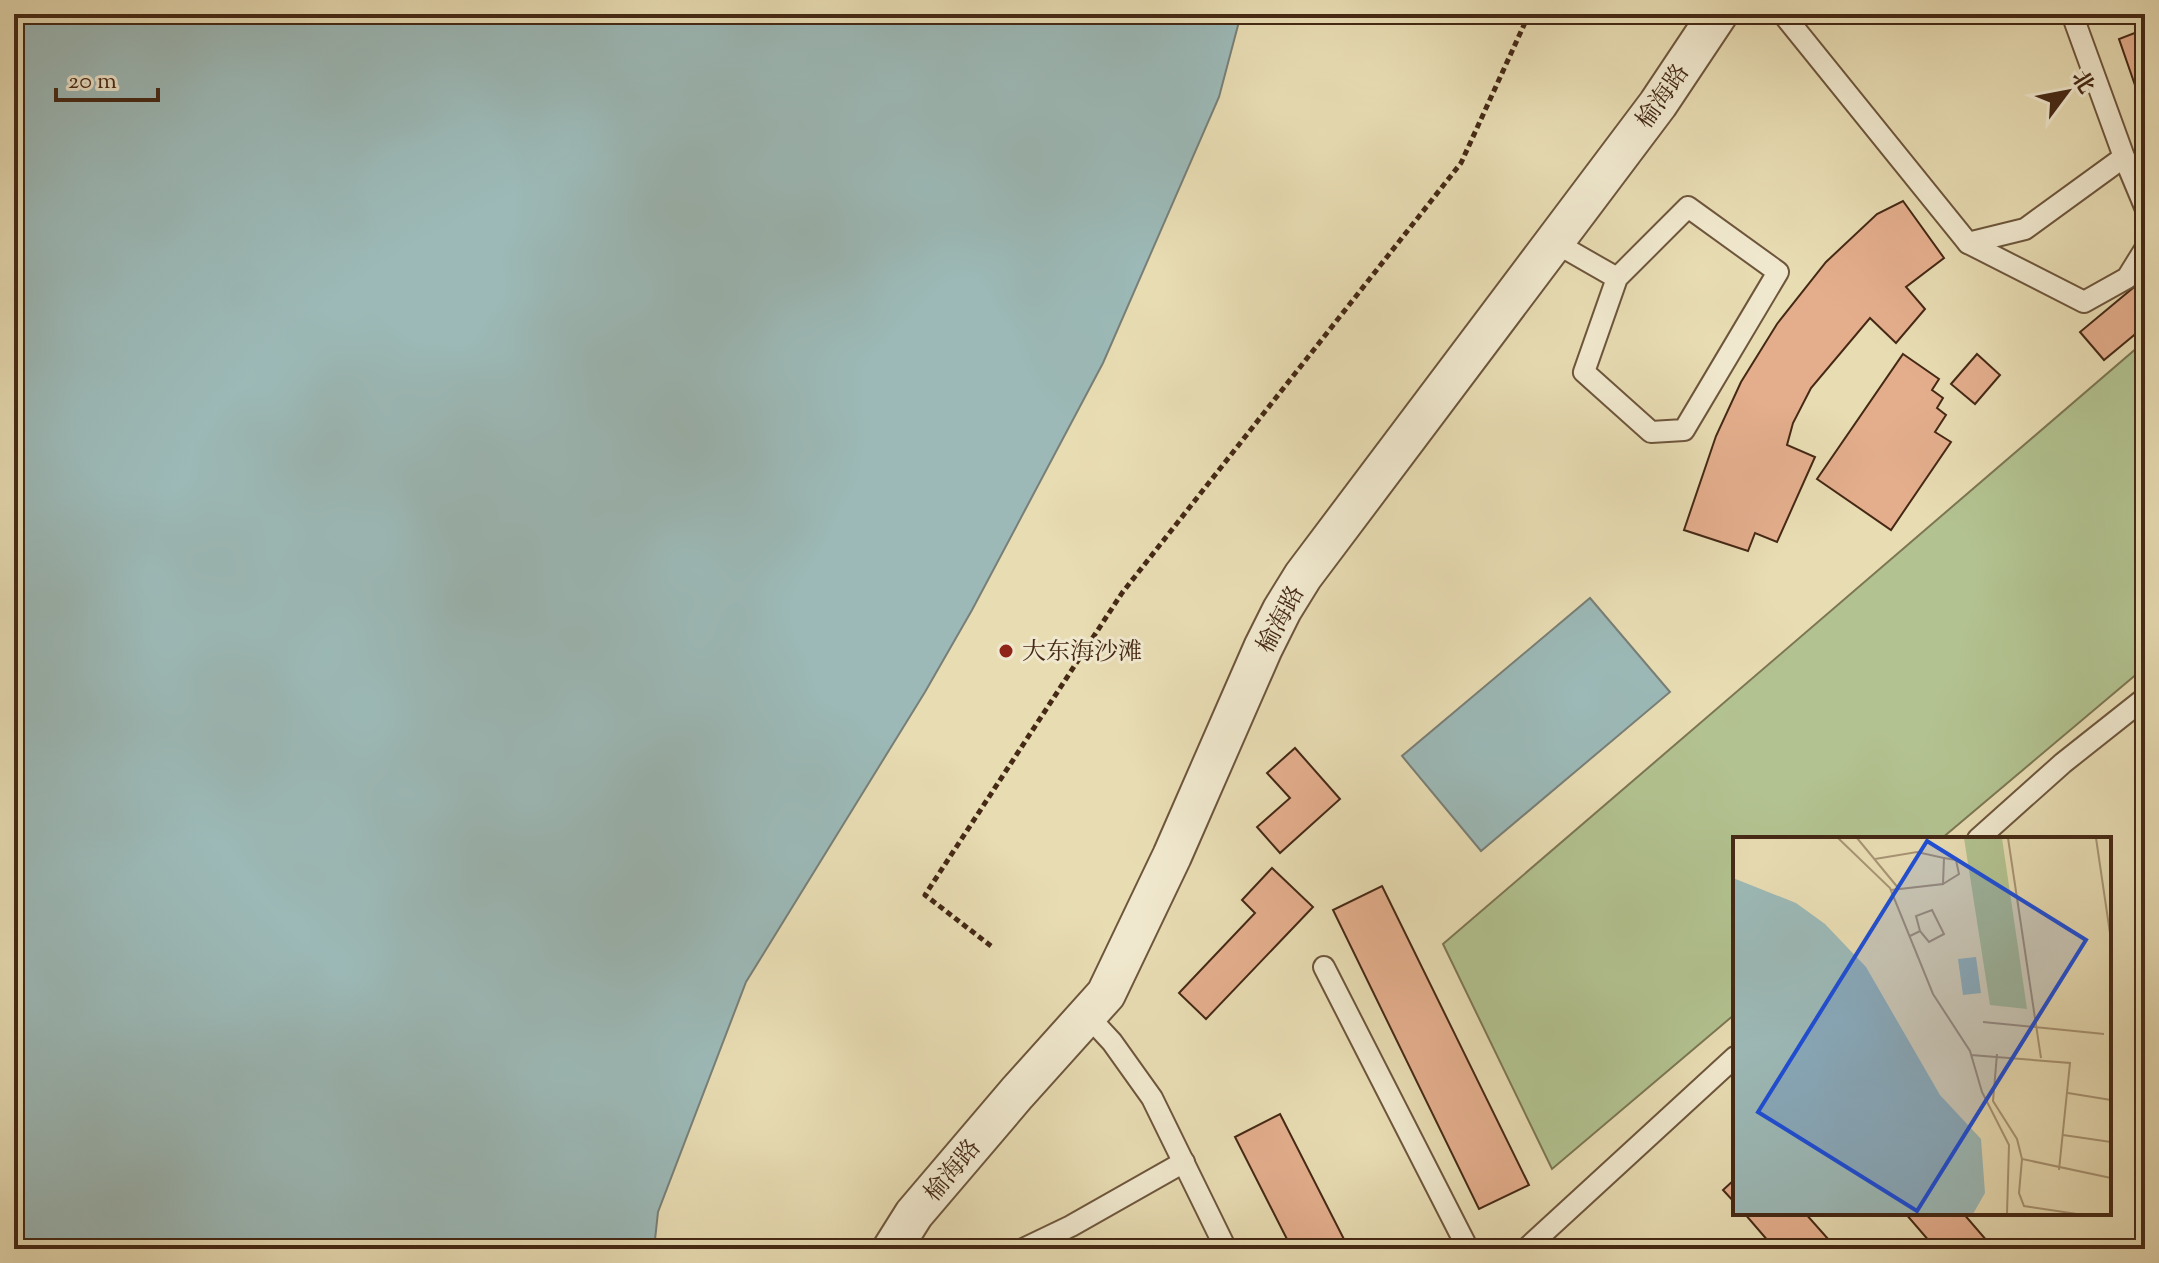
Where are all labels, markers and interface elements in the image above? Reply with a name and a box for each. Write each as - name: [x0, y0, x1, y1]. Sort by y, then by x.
- scale bar: [56, 52, 158, 102]
- north arrow: [2027, 52, 2107, 132]
- street label: 榆海路: [1629, 58, 1698, 136]
- text: 20 m: [68, 65, 117, 99]
- text: 北: [2062, 65, 2101, 101]
- street label: 榆海路: [1250, 580, 1314, 660]
- place label: 大东海沙滩: [1022, 636, 1142, 670]
- marker: 大东海沙滩: [997, 642, 1015, 660]
- inset map: [1733, 837, 2111, 1215]
- street label: 榆海路: [917, 1133, 990, 1210]

